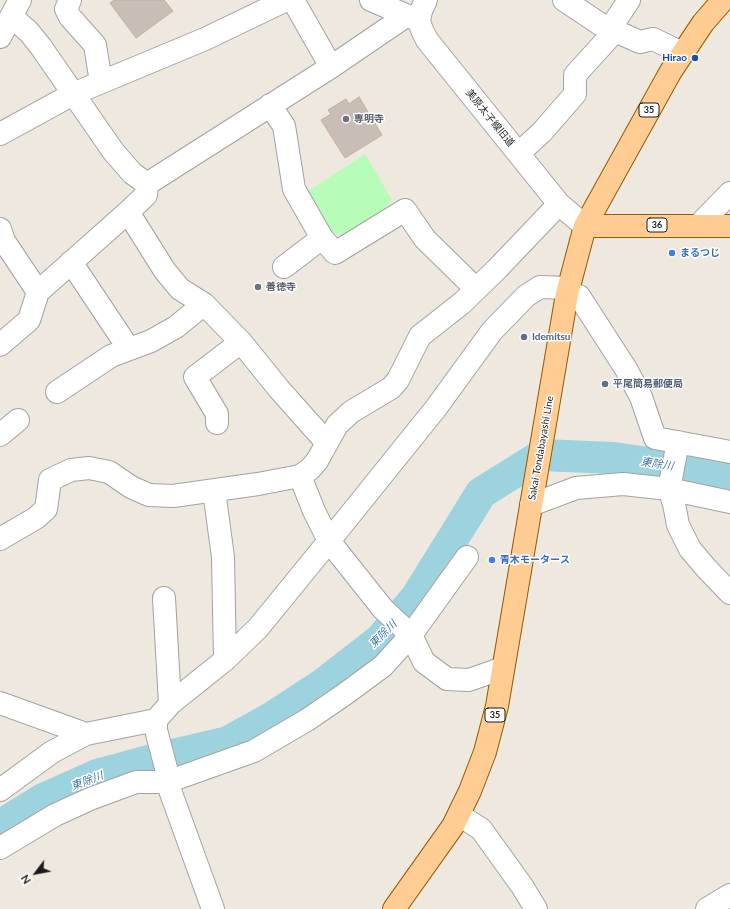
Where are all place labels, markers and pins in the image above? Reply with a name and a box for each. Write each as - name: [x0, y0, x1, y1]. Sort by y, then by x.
- place label: Hirao: [662, 52, 687, 64]
- marker: Hirao: [690, 53, 700, 63]
- place label: 専明寺: [354, 113, 384, 125]
- marker: 専明寺: [341, 114, 351, 124]
- place label: まるつじ: [680, 247, 720, 259]
- marker: まるつじ: [667, 248, 677, 258]
- place label: 善徳寺: [266, 281, 296, 293]
- marker: 善徳寺: [253, 282, 263, 292]
- place label: Idemitsu: [532, 331, 571, 343]
- marker: Idemitsu: [519, 332, 529, 342]
- place label: 平尾簡易郵便局: [613, 378, 683, 390]
- marker: 平尾簡易郵便局: [600, 379, 610, 389]
- place label: 青木モータース: [500, 554, 570, 566]
- marker: 青木モータース: [487, 555, 497, 565]

